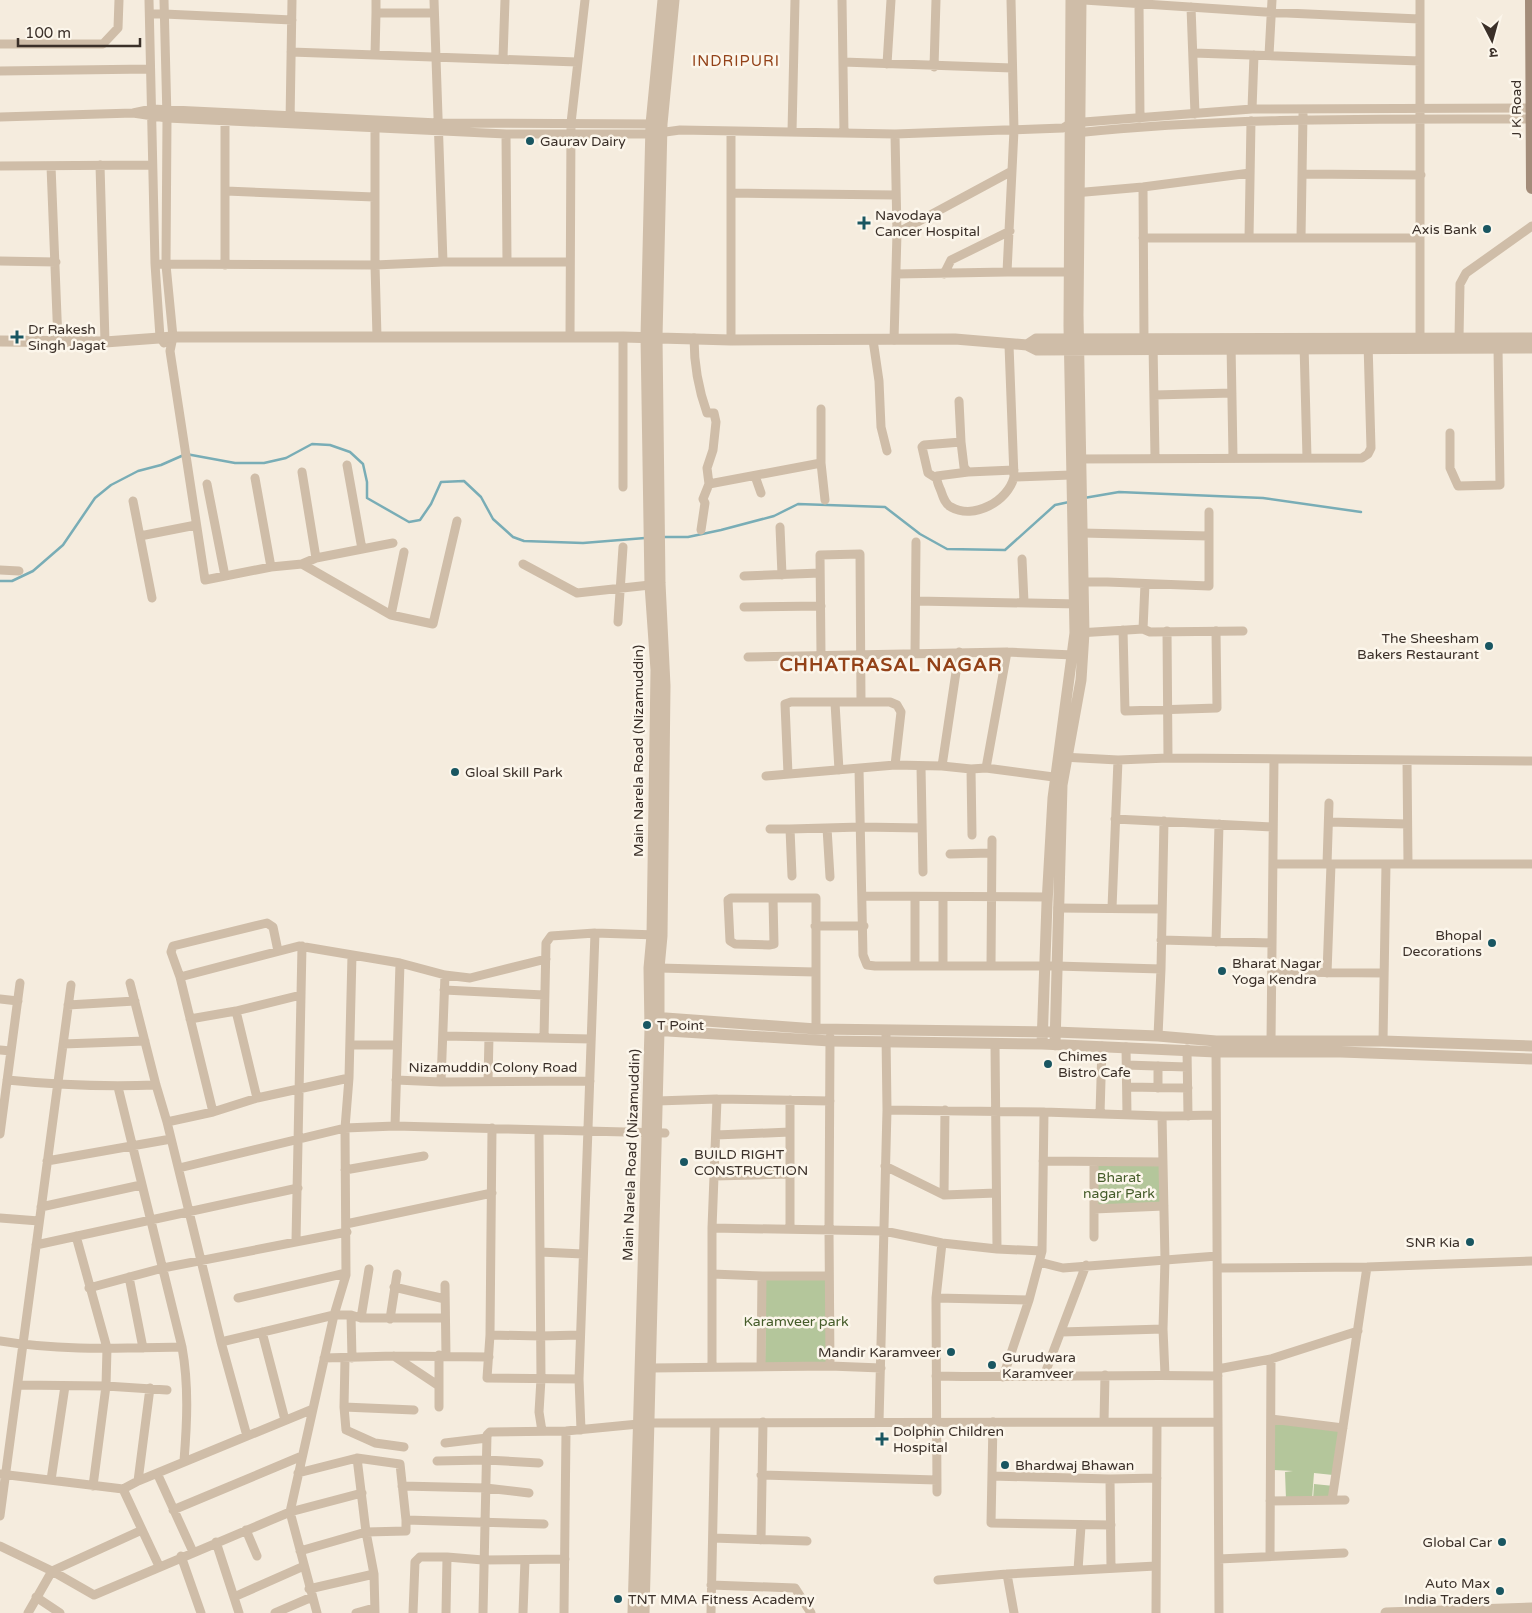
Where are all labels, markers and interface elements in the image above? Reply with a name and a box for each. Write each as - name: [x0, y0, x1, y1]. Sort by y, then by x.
- scale bar: [18, 15, 140, 47]
- north arrow: [1467, 15, 1517, 65]
- text: 100 m: [25, 24, 71, 42]
- text: उ: [1488, 44, 1498, 61]
- district label: INDRIPURI: [692, 52, 780, 70]
- street label: J K Road: [1508, 80, 1525, 138]
- place label: Gaurav Dairy: [540, 133, 626, 150]
- marker: Gaurav Dairy: [524, 135, 536, 147]
- place label: Navodaya Cancer Hospital: [875, 207, 980, 240]
- marker: Navodaya Cancer Hospital: [857, 216, 871, 230]
- place label: Axis Bank: [1411, 221, 1477, 238]
- marker: Axis Bank: [1481, 223, 1493, 235]
- place label: Dr Rakesh Singh Jagat: [28, 321, 106, 354]
- marker: Dr Rakesh Singh Jagat: [10, 330, 24, 344]
- place label: The Sheesham Bakers Restaurant: [1357, 630, 1480, 663]
- marker: The Sheesham Bakers Restaurant: [1483, 640, 1495, 652]
- street label: Main Narela Road (Nizamuddin): [630, 645, 647, 857]
- district label: CHHATRASAL NAGAR: [779, 654, 1003, 676]
- place label: Gloal Skill Park: [465, 764, 563, 781]
- marker: Gloal Skill Park: [449, 766, 461, 778]
- place label: Bhopal Decorations: [1402, 927, 1482, 960]
- marker: Bhopal Decorations: [1486, 937, 1498, 949]
- place label: Bharat Nagar Yoga Kendra: [1232, 955, 1322, 988]
- marker: Bharat Nagar Yoga Kendra: [1216, 965, 1228, 977]
- place label: T Point: [657, 1017, 705, 1034]
- marker: T Point: [641, 1019, 653, 1031]
- place label: Chimes Bistro Cafe: [1058, 1048, 1131, 1081]
- street label: Main Narela Road (Nizamuddin): [619, 1049, 644, 1261]
- marker: Chimes Bistro Cafe: [1042, 1058, 1054, 1070]
- street label: Nizamuddin Colony Road: [409, 1059, 577, 1076]
- place label: BUILD RIGHT CONSTRUCTION: [694, 1146, 808, 1179]
- marker: BUILD RIGHT CONSTRUCTION: [678, 1156, 690, 1168]
- park label: Bharat nagar Park: [1083, 1169, 1155, 1202]
- place label: SNR Kia: [1406, 1234, 1460, 1251]
- marker: SNR Kia: [1464, 1236, 1476, 1248]
- park label: Karamveer park: [743, 1313, 849, 1330]
- place label: Mandir Karamveer: [818, 1344, 942, 1361]
- marker: Mandir Karamveer: [945, 1346, 957, 1358]
- place label: Gurudwara Karamveer: [1002, 1349, 1076, 1382]
- marker: Gurudwara Karamveer: [986, 1359, 998, 1371]
- place label: Dolphin Children Hospital: [893, 1423, 1004, 1456]
- marker: Dolphin Children Hospital: [875, 1432, 889, 1446]
- place label: Bhardwaj Bhawan: [1015, 1457, 1134, 1474]
- marker: Bhardwaj Bhawan: [999, 1459, 1011, 1471]
- place label: Global Car: [1423, 1534, 1493, 1551]
- marker: Global Car: [1496, 1536, 1508, 1548]
- place label: Auto Max India Traders: [1404, 1575, 1490, 1608]
- marker: Auto Max India Traders: [1494, 1585, 1506, 1597]
- place label: TNT MMA Fitness Academy: [628, 1591, 815, 1608]
- marker: TNT MMA Fitness Academy: [612, 1593, 624, 1605]

